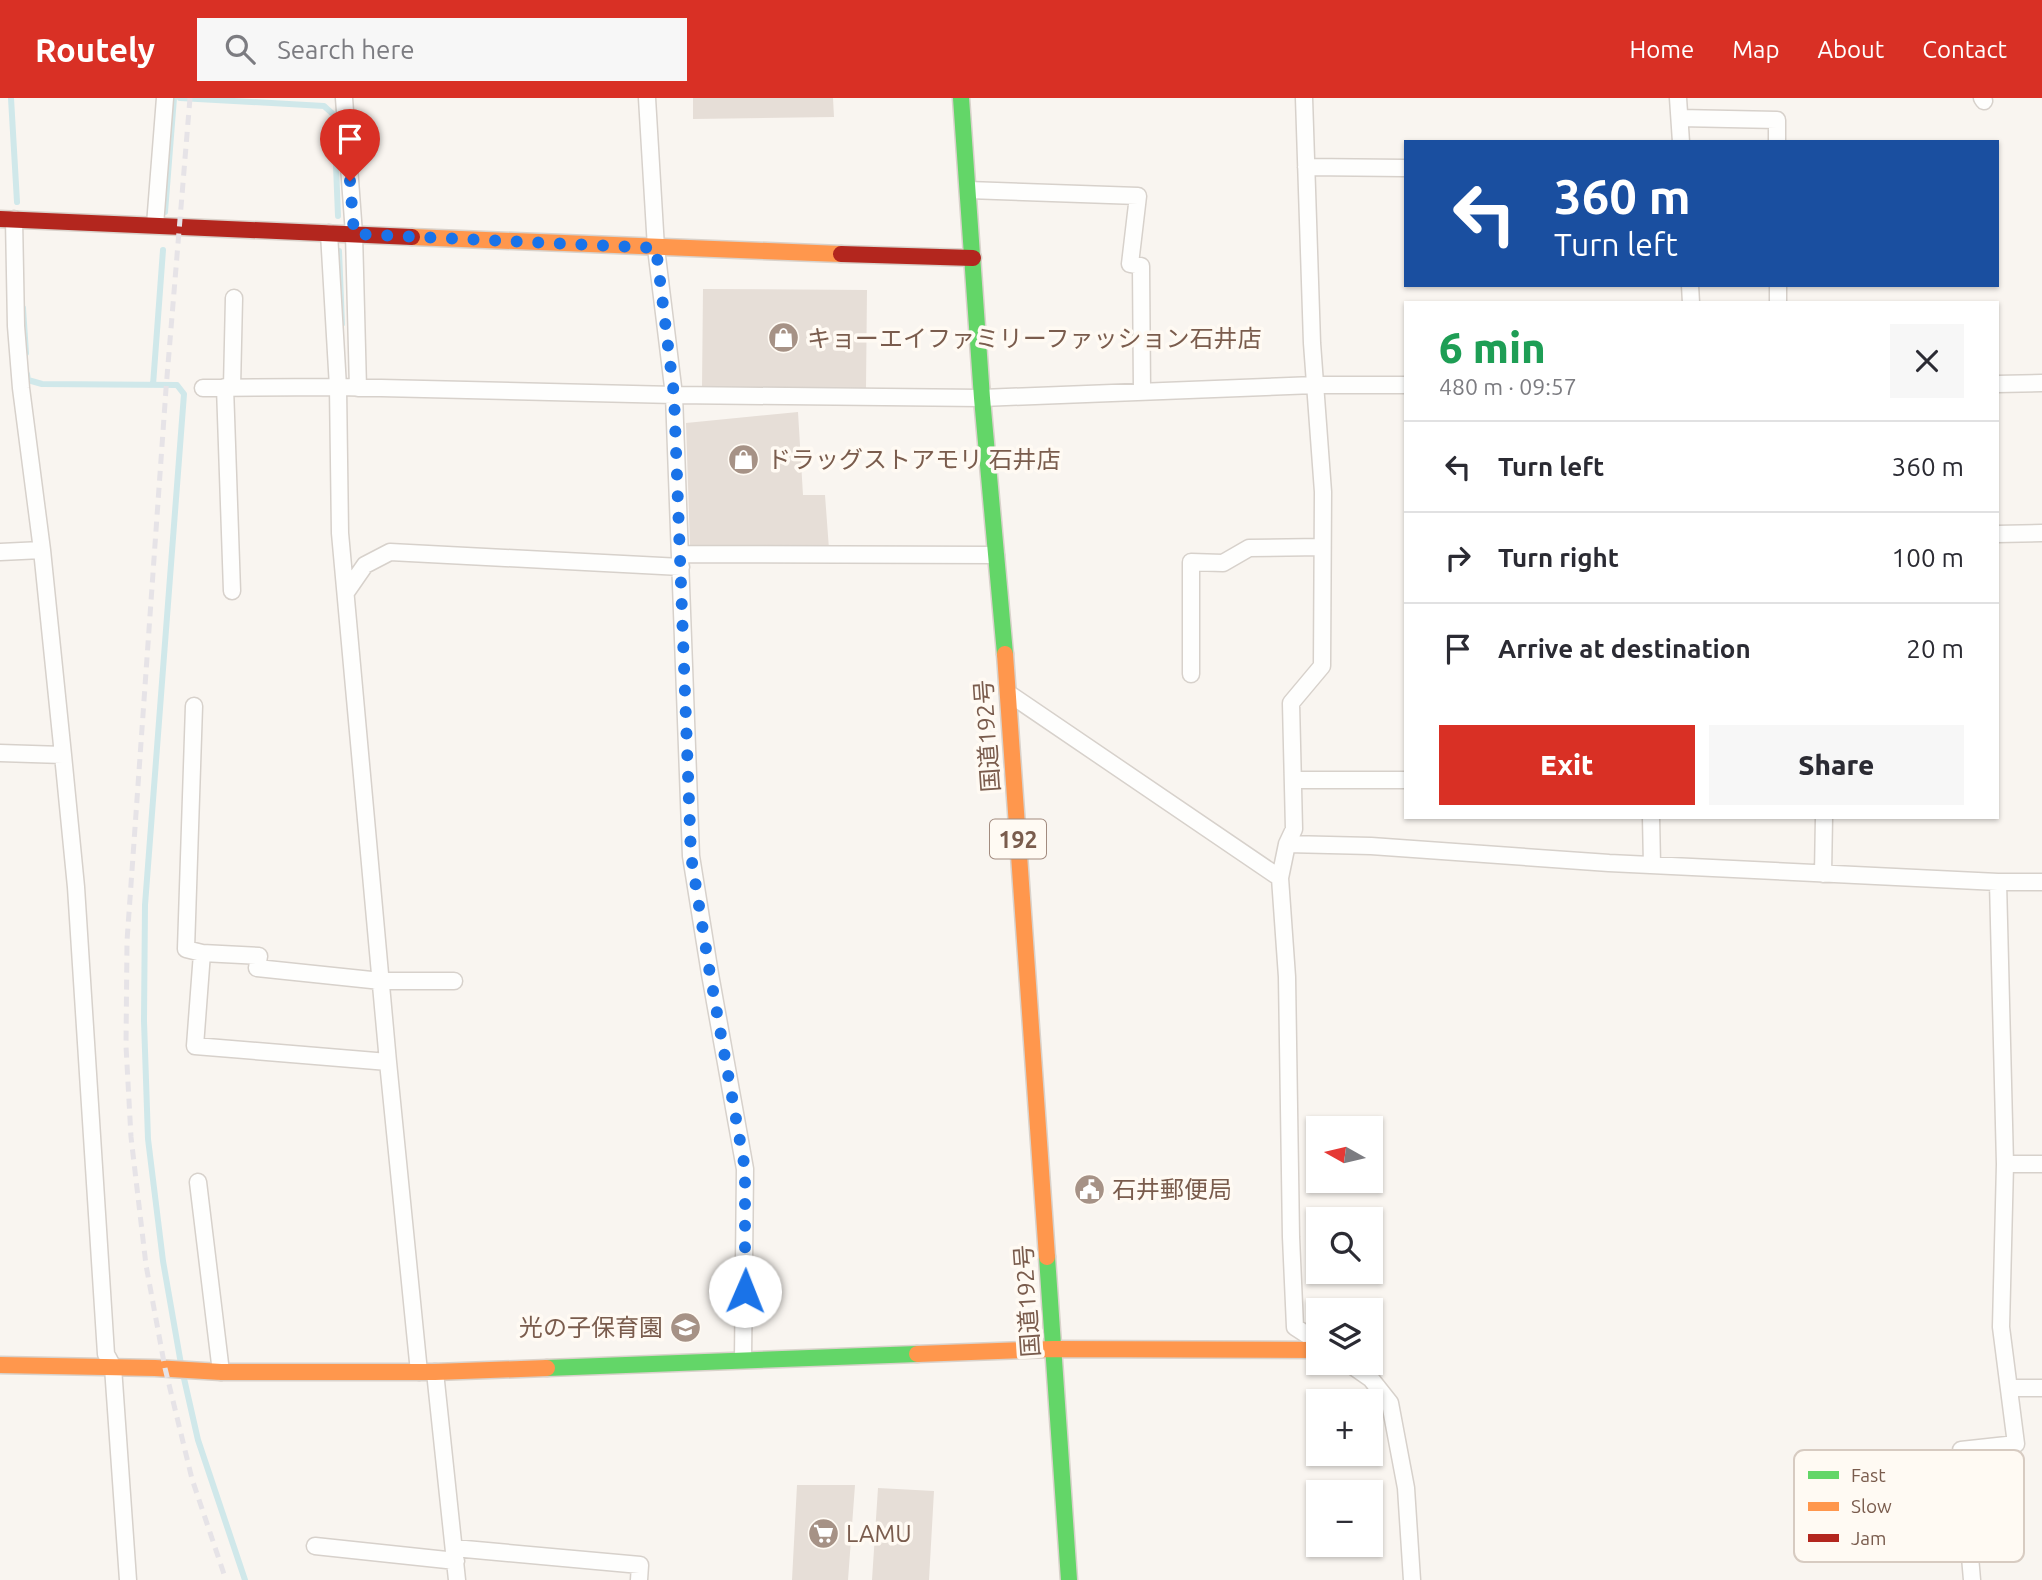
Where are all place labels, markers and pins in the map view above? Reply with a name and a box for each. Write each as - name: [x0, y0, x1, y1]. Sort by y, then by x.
- pin: [320, 109, 380, 181]
- shop icon: キョーエイファミリーファッション石井店: [767, 321, 801, 355]
- place label: キョーエイファミリーファッション石井店: [807, 325, 1262, 352]
- shop icon: ドラッグストアモリ 石井店: [727, 442, 761, 476]
- place label: ドラッグストアモリ 石井店: [767, 446, 1061, 473]
- public building icon: 石井郵便局: [1072, 1172, 1106, 1206]
- place label: 石井郵便局: [1112, 1176, 1232, 1203]
- school or university icon: 光の子保育園: [669, 1310, 703, 1344]
- place label: 光の子保育園: [519, 1314, 663, 1341]
- supermarket icon: LAMU: [806, 1516, 840, 1550]
- place label: LAMU: [846, 1520, 912, 1547]

